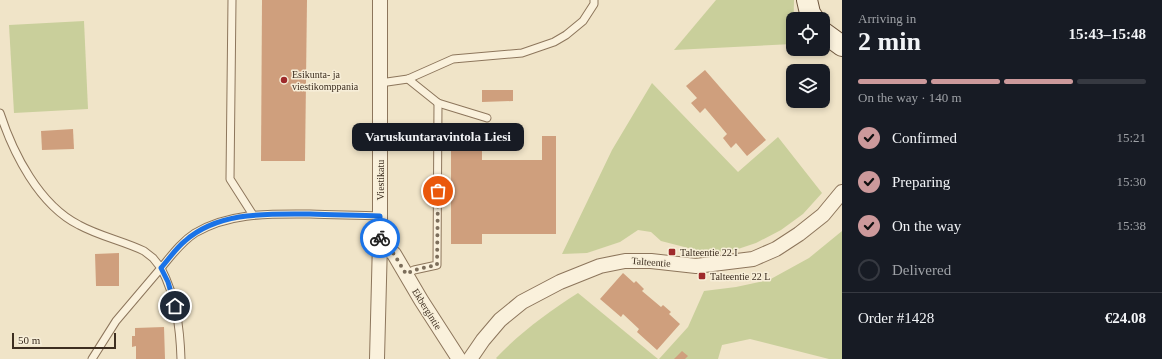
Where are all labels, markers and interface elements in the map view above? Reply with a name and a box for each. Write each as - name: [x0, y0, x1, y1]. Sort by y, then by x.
- text: Arriving in: [858, 11, 916, 26]
- map controls: [786, 12, 830, 108]
- button: locate: [786, 12, 830, 56]
- text: 15:43–15:48: [1069, 26, 1146, 42]
- text: 2 min: [858, 27, 921, 56]
- button: layers: [786, 64, 830, 108]
- place label: Esikunta- ja viestikomppania: [292, 69, 359, 92]
- marker: Esikunta- ja viestikomppania: [279, 75, 289, 85]
- text: On the way · 140 m: [858, 90, 962, 105]
- callout: Varuskuntaravintola Liesi: [352, 123, 524, 151]
- icon: check: [858, 127, 880, 149]
- text: Varuskuntaravintola Liesi: [365, 129, 511, 144]
- text: Confirmed: [892, 130, 957, 146]
- text: 15:21: [1116, 130, 1146, 145]
- street label: Viestikatu: [375, 160, 386, 200]
- icon: check: [858, 171, 880, 193]
- pin: [421, 174, 455, 208]
- text: Preparing: [892, 174, 950, 190]
- text: 15:30: [1116, 174, 1146, 189]
- icon: bag: [427, 180, 449, 202]
- icon: check: [858, 215, 880, 237]
- courier: [360, 218, 400, 258]
- text: On the way: [892, 218, 961, 234]
- text: 15:38: [1116, 218, 1146, 233]
- icon: bike: [369, 227, 391, 249]
- marker: Talteentie 22 I: [667, 247, 677, 257]
- place label: Talteentie 22 I: [680, 247, 738, 258]
- street label: Talteentie: [631, 255, 672, 269]
- text: Delivered: [892, 262, 951, 278]
- marker: Talteentie 22 L: [697, 271, 707, 281]
- place label: Talteentie 22 L: [710, 271, 770, 282]
- street label: Ekbergintie: [410, 286, 444, 332]
- pin: [158, 289, 192, 323]
- icon: home: [164, 295, 186, 317]
- text: Order #1428: [858, 310, 934, 326]
- text: €24.08: [1105, 310, 1146, 326]
- scale bar: [12, 331, 116, 350]
- text: 50 m: [18, 334, 40, 346]

